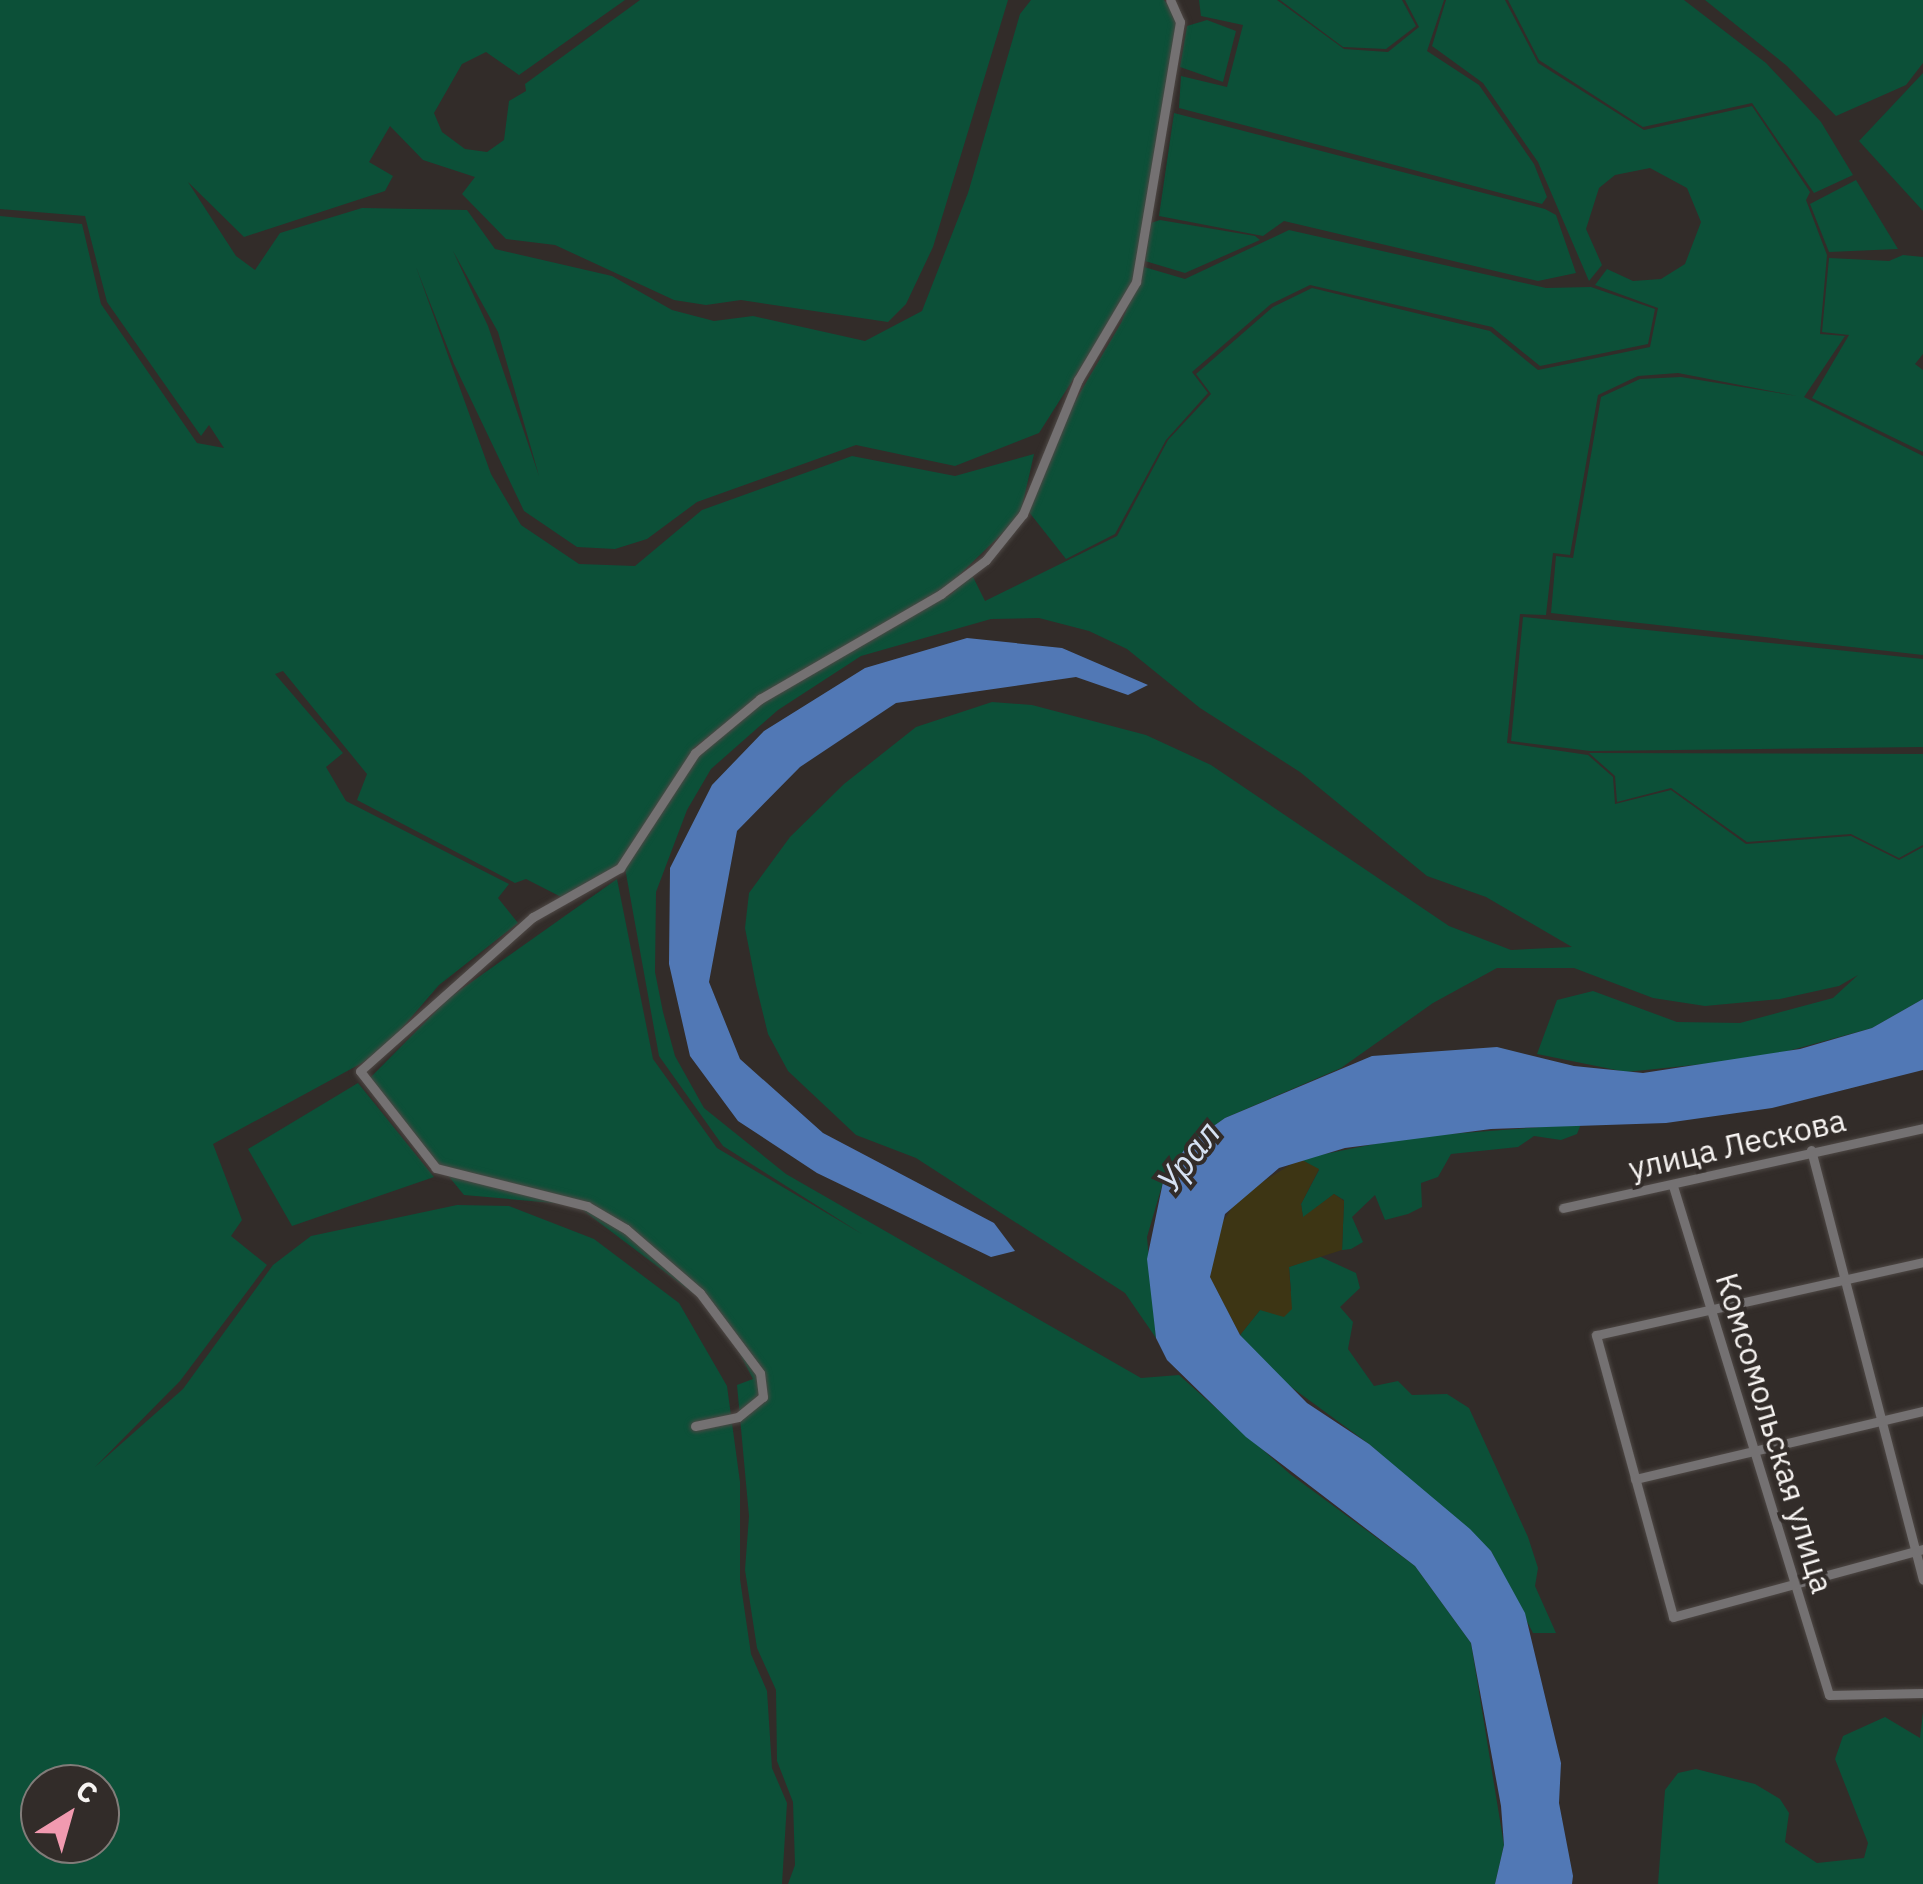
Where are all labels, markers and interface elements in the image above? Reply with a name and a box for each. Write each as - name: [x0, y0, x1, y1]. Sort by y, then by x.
- street label: улица Лескова: [1625, 1100, 1849, 1188]
- water label: Урал: [1147, 1112, 1229, 1200]
- street label: Комсомольская улица: [1708, 1268, 1842, 1598]
- north arrow: [20, 1764, 120, 1864]
- text: С: [69, 1771, 106, 1811]

